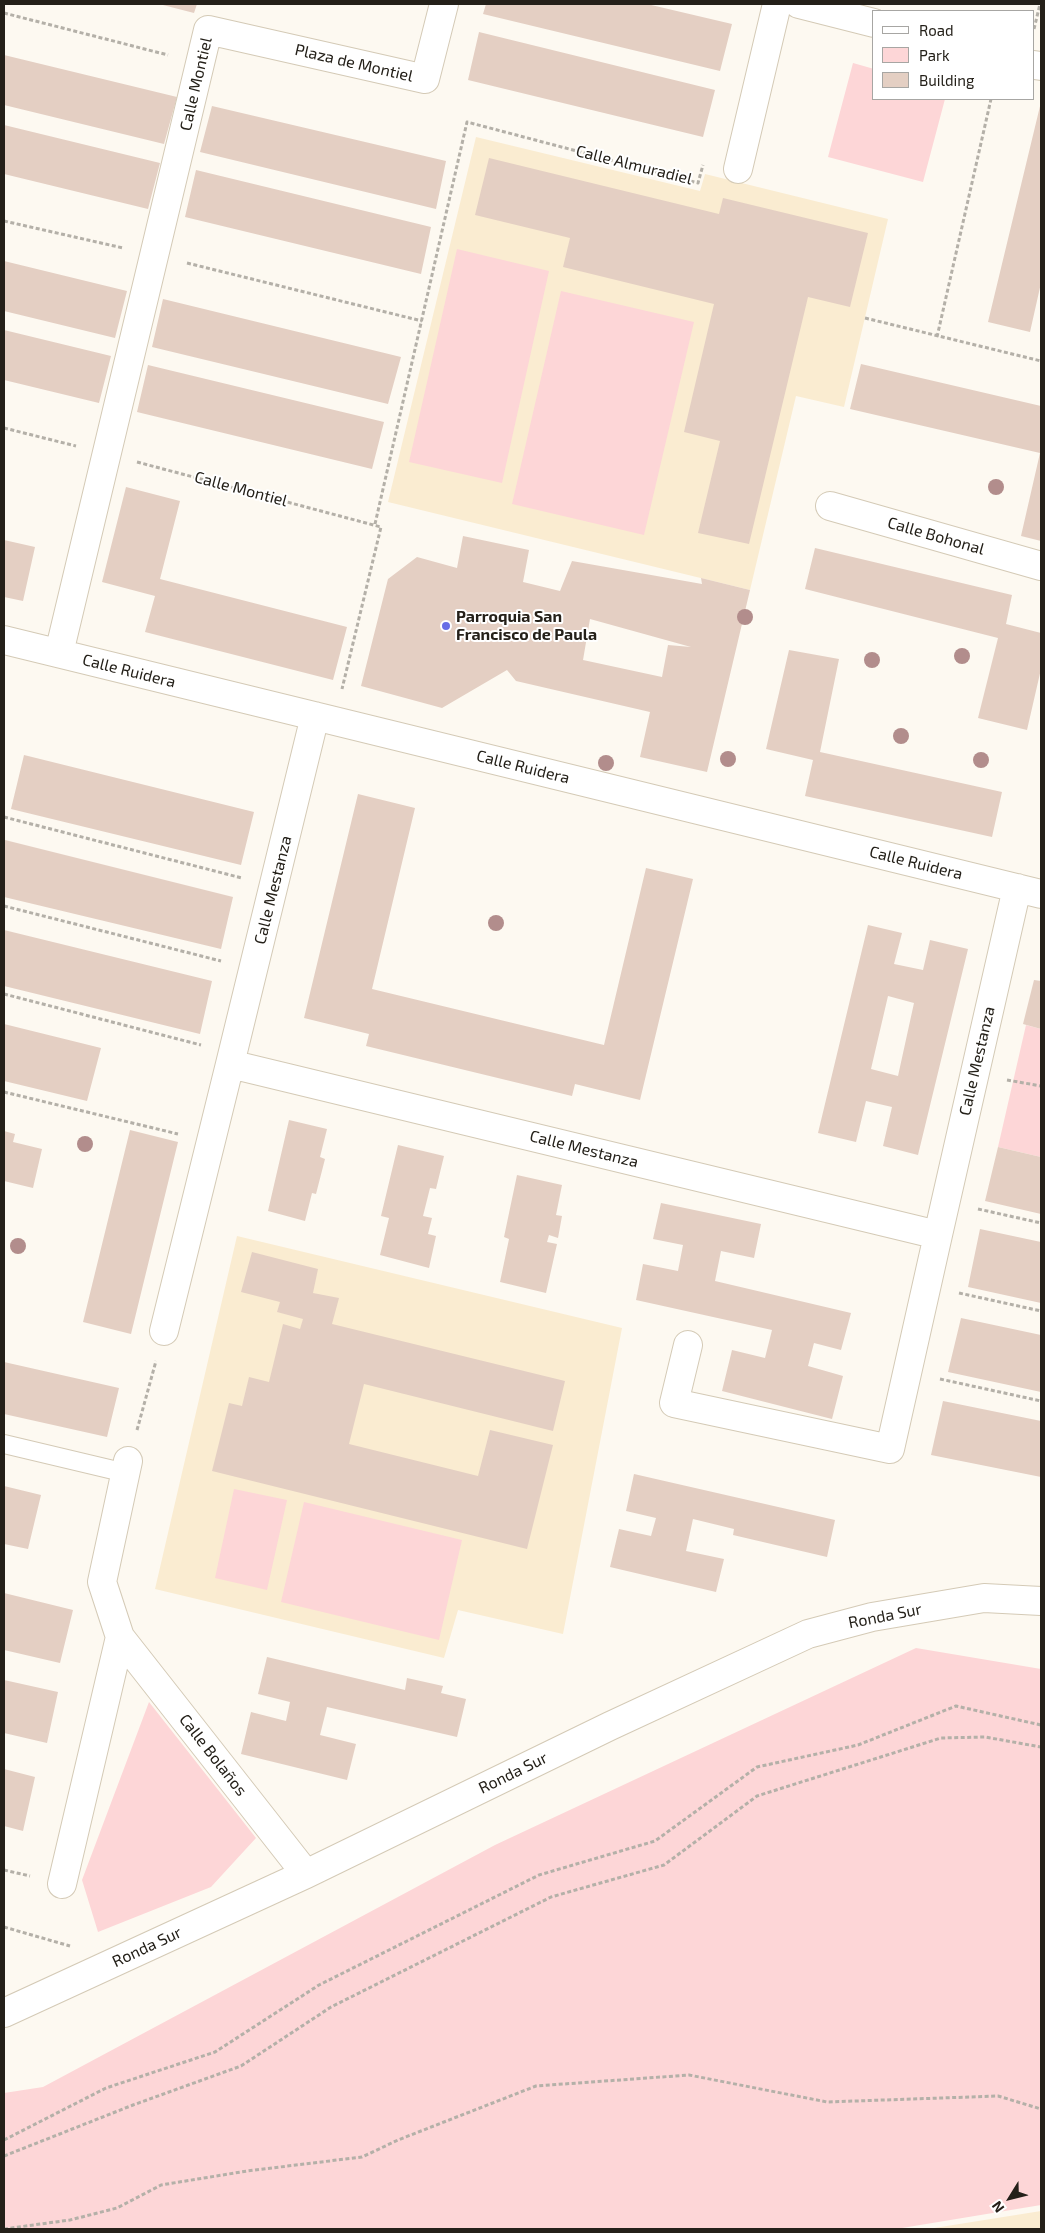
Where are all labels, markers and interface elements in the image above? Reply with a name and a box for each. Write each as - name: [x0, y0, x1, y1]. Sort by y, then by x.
- legend: [872, 10, 1035, 100]
- text: Road: [919, 21, 954, 39]
- street label: Calle Montiel: [176, 35, 216, 133]
- street label: Plaza de Montiel: [293, 40, 415, 86]
- text: Park: [919, 46, 950, 64]
- text: Building: [919, 71, 974, 89]
- street label: Calle Almuradiel: [574, 141, 694, 189]
- street label: Calle Montiel: [192, 467, 290, 511]
- street label: Calle Bohonal: [885, 513, 987, 559]
- place label: Parroquia San Francisco de Paula: [456, 607, 597, 645]
- marker: Parroquia San Francisco de Paula: [440, 620, 452, 632]
- street label: Calle Ruidera: [80, 650, 178, 692]
- street label: Calle Ruidera: [474, 746, 572, 788]
- street label: Calle Mestanza: [250, 834, 296, 946]
- street label: Calle Ruidera: [867, 842, 965, 884]
- street label: Calle Mestanza: [955, 1005, 999, 1117]
- street label: Calle Mestanza: [528, 1126, 640, 1172]
- street label: Ronda Sur: [847, 1599, 923, 1633]
- street label: Calle Bolaños: [175, 1710, 251, 1800]
- street label: Ronda Sur: [475, 1748, 551, 1798]
- street label: Ronda Sur: [109, 1923, 185, 1971]
- north arrow: [985, 2173, 1035, 2223]
- text: N: [988, 2198, 1007, 2216]

